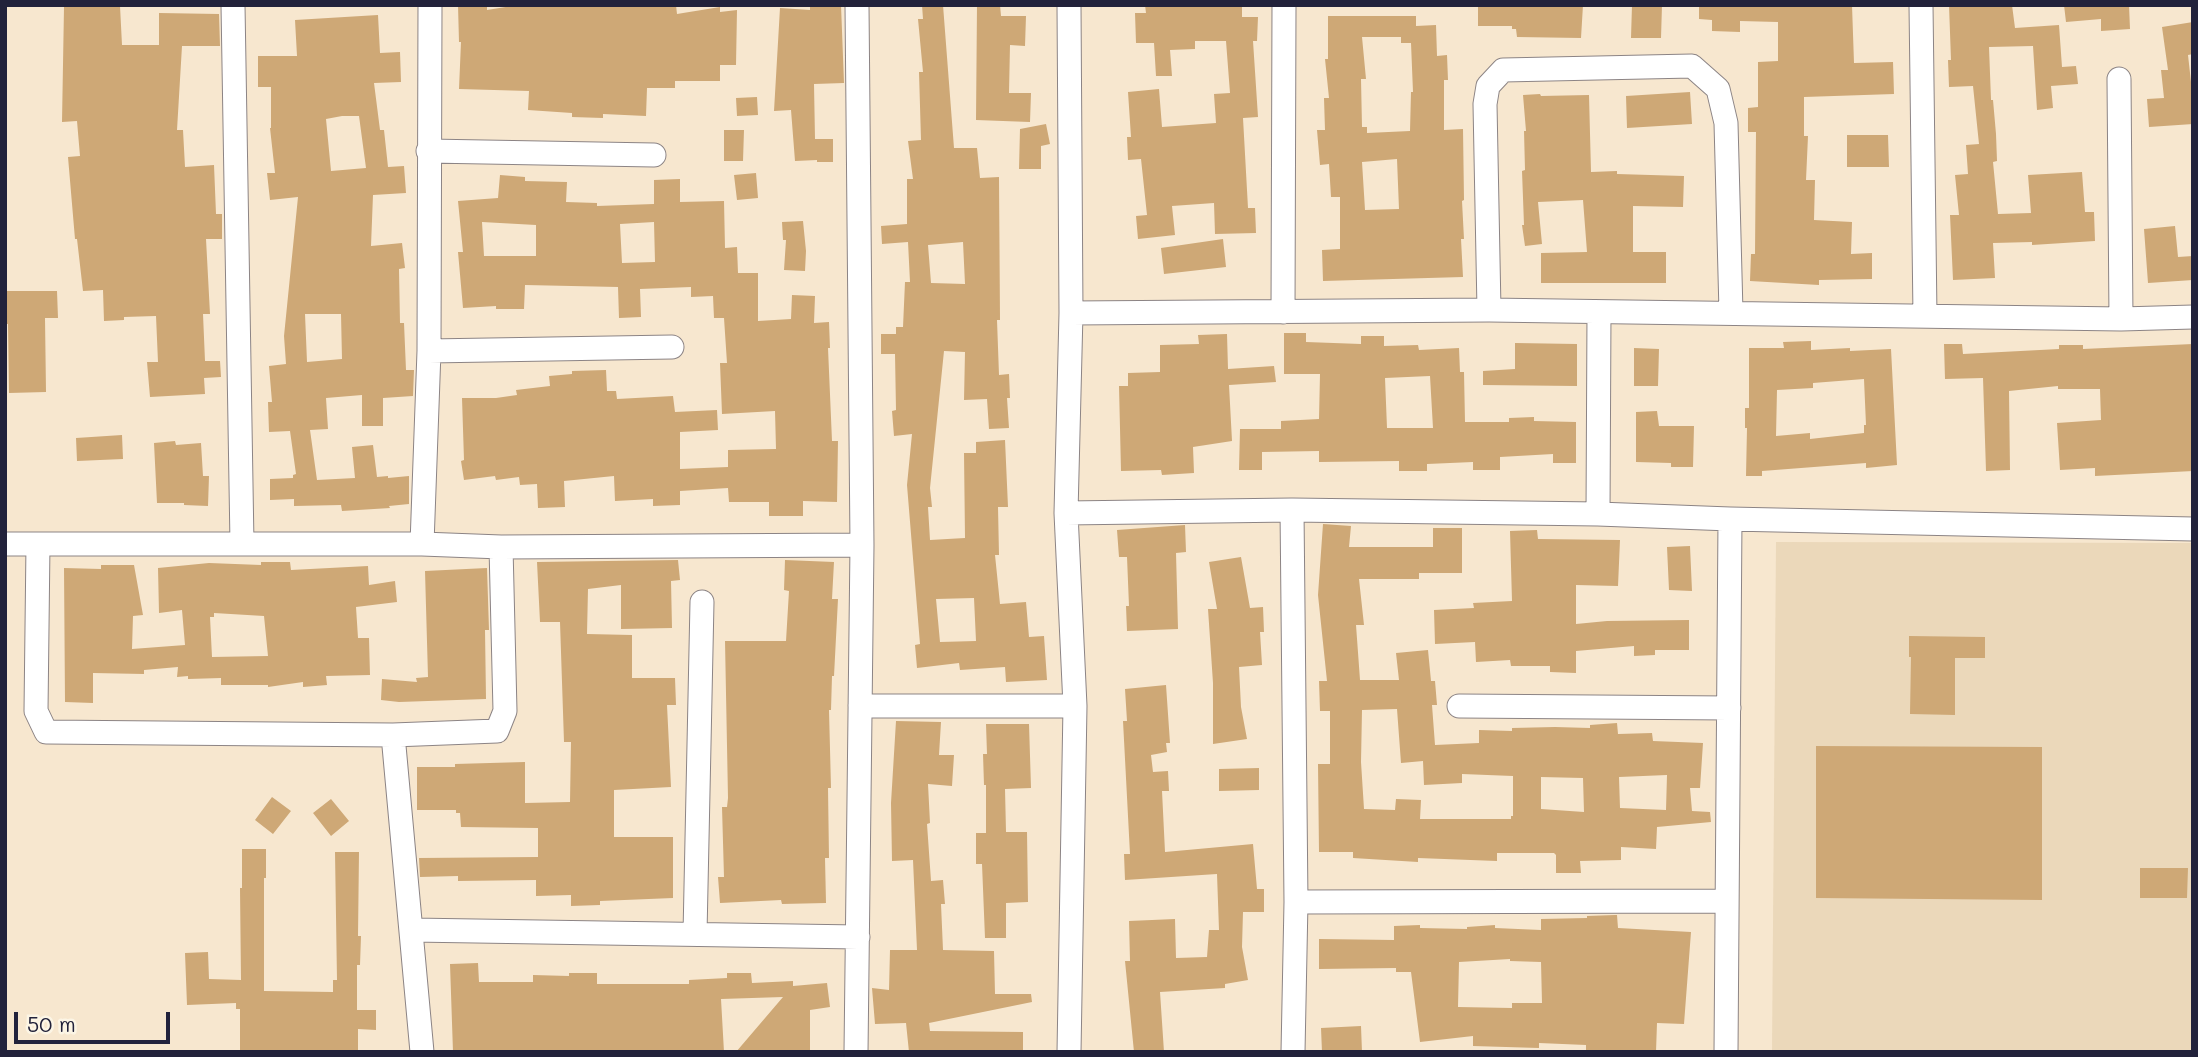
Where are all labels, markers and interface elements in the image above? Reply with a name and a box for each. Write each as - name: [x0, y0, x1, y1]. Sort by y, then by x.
- scale bar: [18, 998, 173, 1042]
- text: 50 m: [27, 1010, 76, 1037]

